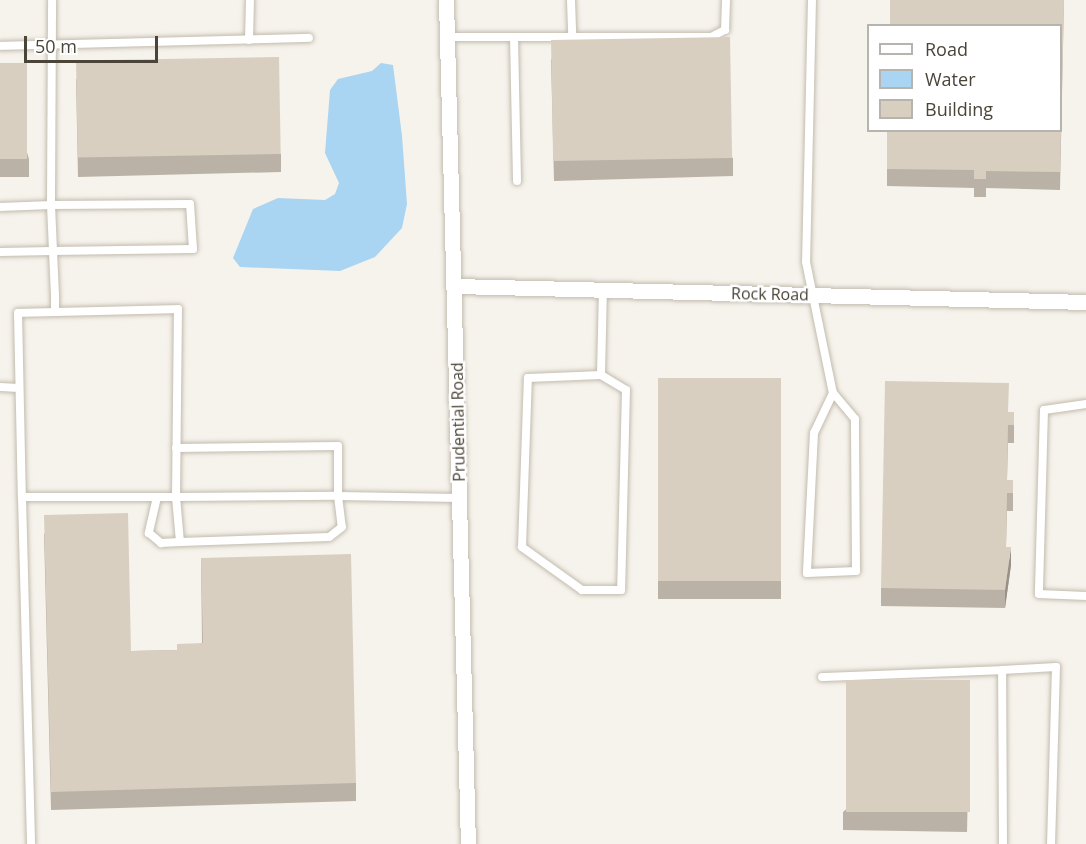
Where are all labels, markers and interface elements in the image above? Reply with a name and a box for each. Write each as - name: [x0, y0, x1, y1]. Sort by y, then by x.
- scale bar: [27, 24, 160, 62]
- legend: [867, 24, 1062, 132]
- text: 50 m: [35, 34, 77, 58]
- text: Road: [925, 37, 968, 61]
- text: Water: [925, 67, 976, 91]
- text: Building: [925, 97, 993, 121]
- street label: Rock Road: [731, 284, 809, 304]
- street label: Prudential Road: [447, 362, 469, 482]

